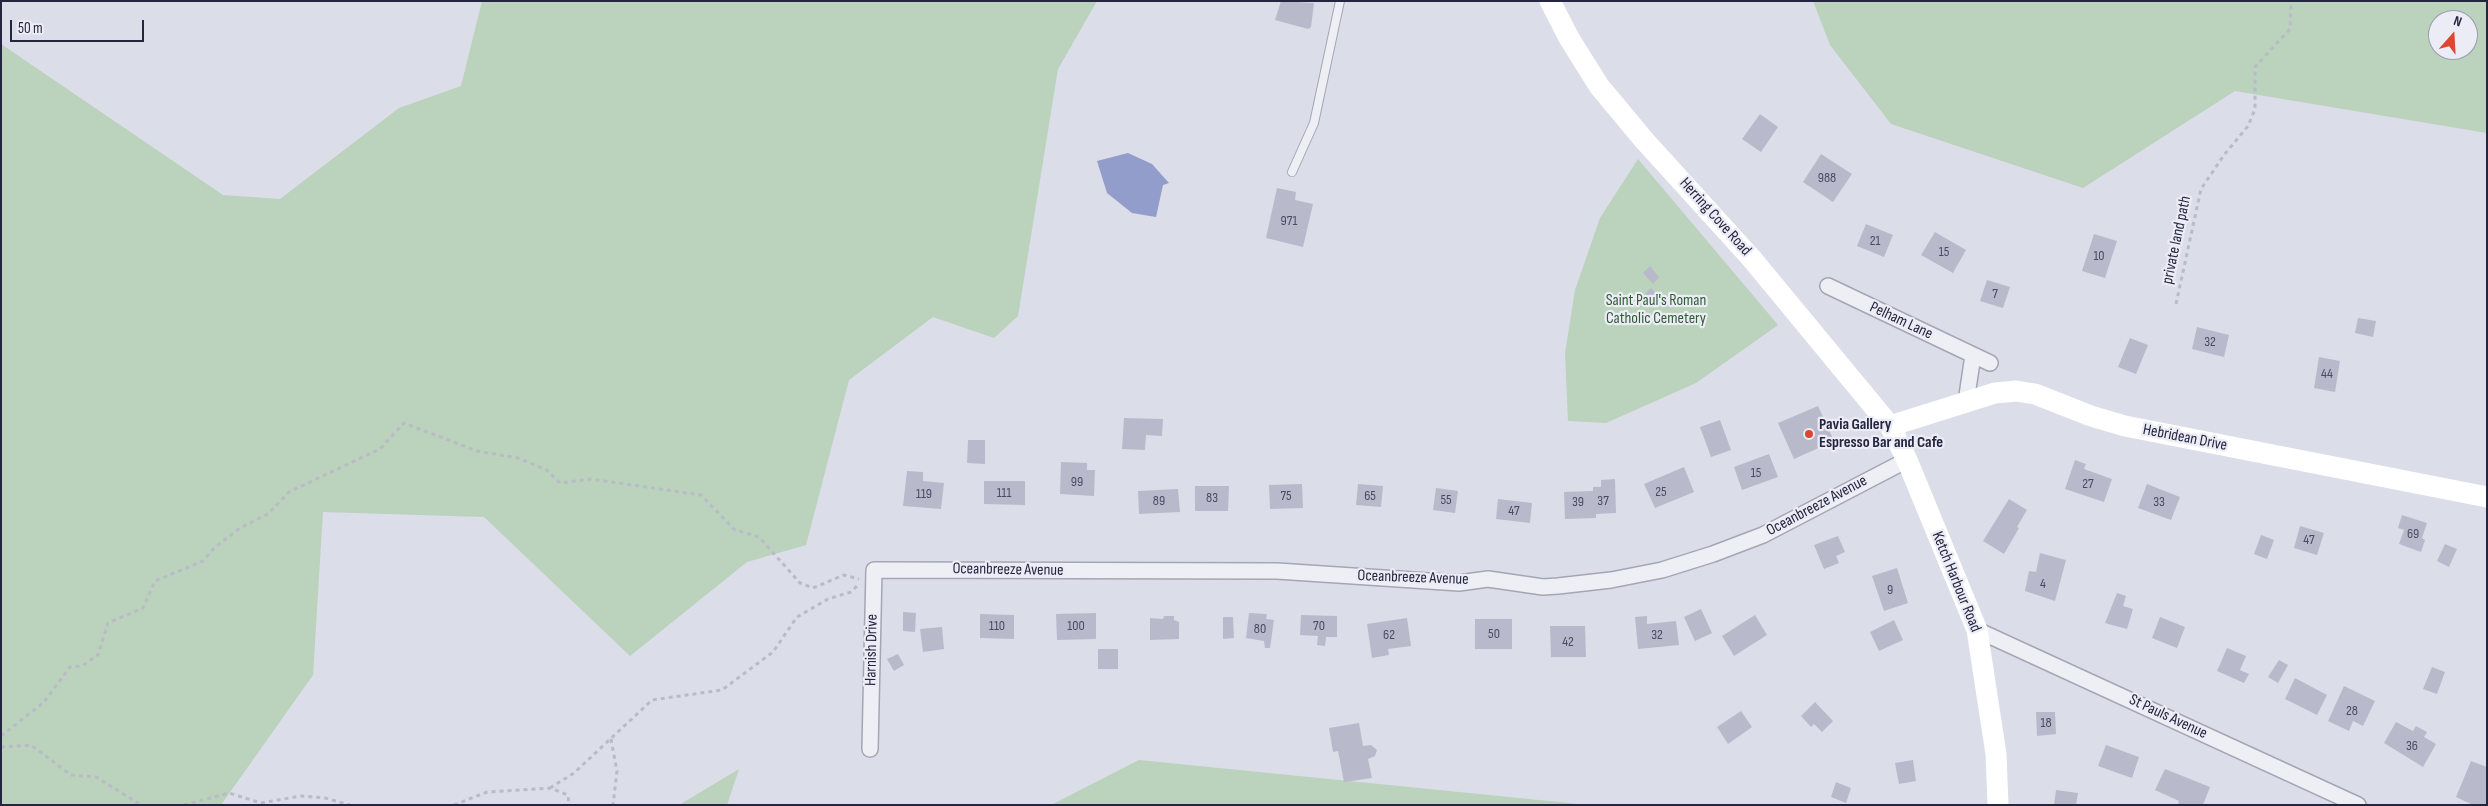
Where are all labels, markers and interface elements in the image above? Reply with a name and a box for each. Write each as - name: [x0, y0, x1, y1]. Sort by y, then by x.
- scale bar: [12, 10, 146, 42]
- north arrow: [2428, 10, 2478, 60]
- text: N: [2451, 12, 2464, 31]
- text: 50 m: [18, 19, 43, 38]
- house number: 988: [1818, 170, 1836, 186]
- street label: Herring Cove Road: [1675, 174, 1755, 260]
- street label: private land path: [2158, 194, 2196, 286]
- house number: 971: [1281, 213, 1297, 229]
- house number: 21: [1870, 233, 1880, 249]
- house number: 15: [1939, 244, 1949, 260]
- house number: 10: [2093, 248, 2105, 264]
- house number: 7: [1992, 286, 1998, 302]
- park label: Saint Paul's Roman Catholic Cemetery: [1606, 291, 1706, 329]
- street label: Pelham Lane: [1866, 298, 1936, 344]
- house number: 32: [2204, 334, 2216, 350]
- house number: 44: [2321, 366, 2333, 382]
- place label: Pavia Gallery Espresso Bar and Cafe: [1819, 415, 1943, 453]
- street label: Hebridean Drive: [2141, 420, 2229, 456]
- marker: Pavia Gallery Espresso Bar and Cafe: [1803, 428, 1815, 440]
- house number: 15: [1751, 465, 1761, 481]
- street label: Oceanbreeze Avenue: [1763, 471, 1871, 541]
- house number: 99: [1071, 474, 1083, 490]
- house number: 27: [2082, 476, 2094, 492]
- house number: 25: [1655, 484, 1667, 500]
- house number: 111: [997, 485, 1011, 501]
- house number: 119: [916, 486, 932, 502]
- house number: 75: [1280, 488, 1292, 504]
- house number: 65: [1364, 488, 1376, 504]
- house number: 83: [1206, 490, 1218, 506]
- house number: 55: [1440, 492, 1452, 508]
- house number: 89: [1153, 493, 1165, 509]
- house number: 37: [1597, 493, 1609, 509]
- house number: 39: [1572, 494, 1584, 510]
- house number: 33: [2153, 494, 2165, 510]
- house number: 47: [1508, 503, 1520, 519]
- house number: 69: [2407, 526, 2419, 542]
- street label: Ketch Harbour Road: [1927, 529, 1985, 635]
- house number: 47: [2303, 532, 2315, 548]
- street label: Oceanbreeze Avenue: [952, 559, 1064, 581]
- street label: Oceanbreeze Avenue: [1357, 566, 1469, 590]
- house number: 4: [2040, 576, 2046, 592]
- house number: 9: [1887, 582, 1893, 598]
- street label: Harnish Drive: [862, 614, 882, 686]
- house number: 110: [989, 618, 1005, 634]
- house number: 100: [1067, 618, 1085, 634]
- house number: 70: [1313, 618, 1325, 634]
- house number: 80: [1254, 621, 1266, 637]
- house number: 50: [1488, 626, 1500, 642]
- house number: 62: [1383, 627, 1395, 643]
- house number: 32: [1651, 627, 1663, 643]
- house number: 42: [1562, 634, 1574, 650]
- street label: St Pauls Avenue: [2126, 691, 2210, 743]
- house number: 28: [2346, 703, 2358, 719]
- house number: 18: [2040, 715, 2052, 731]
- house number: 36: [2406, 738, 2418, 754]

